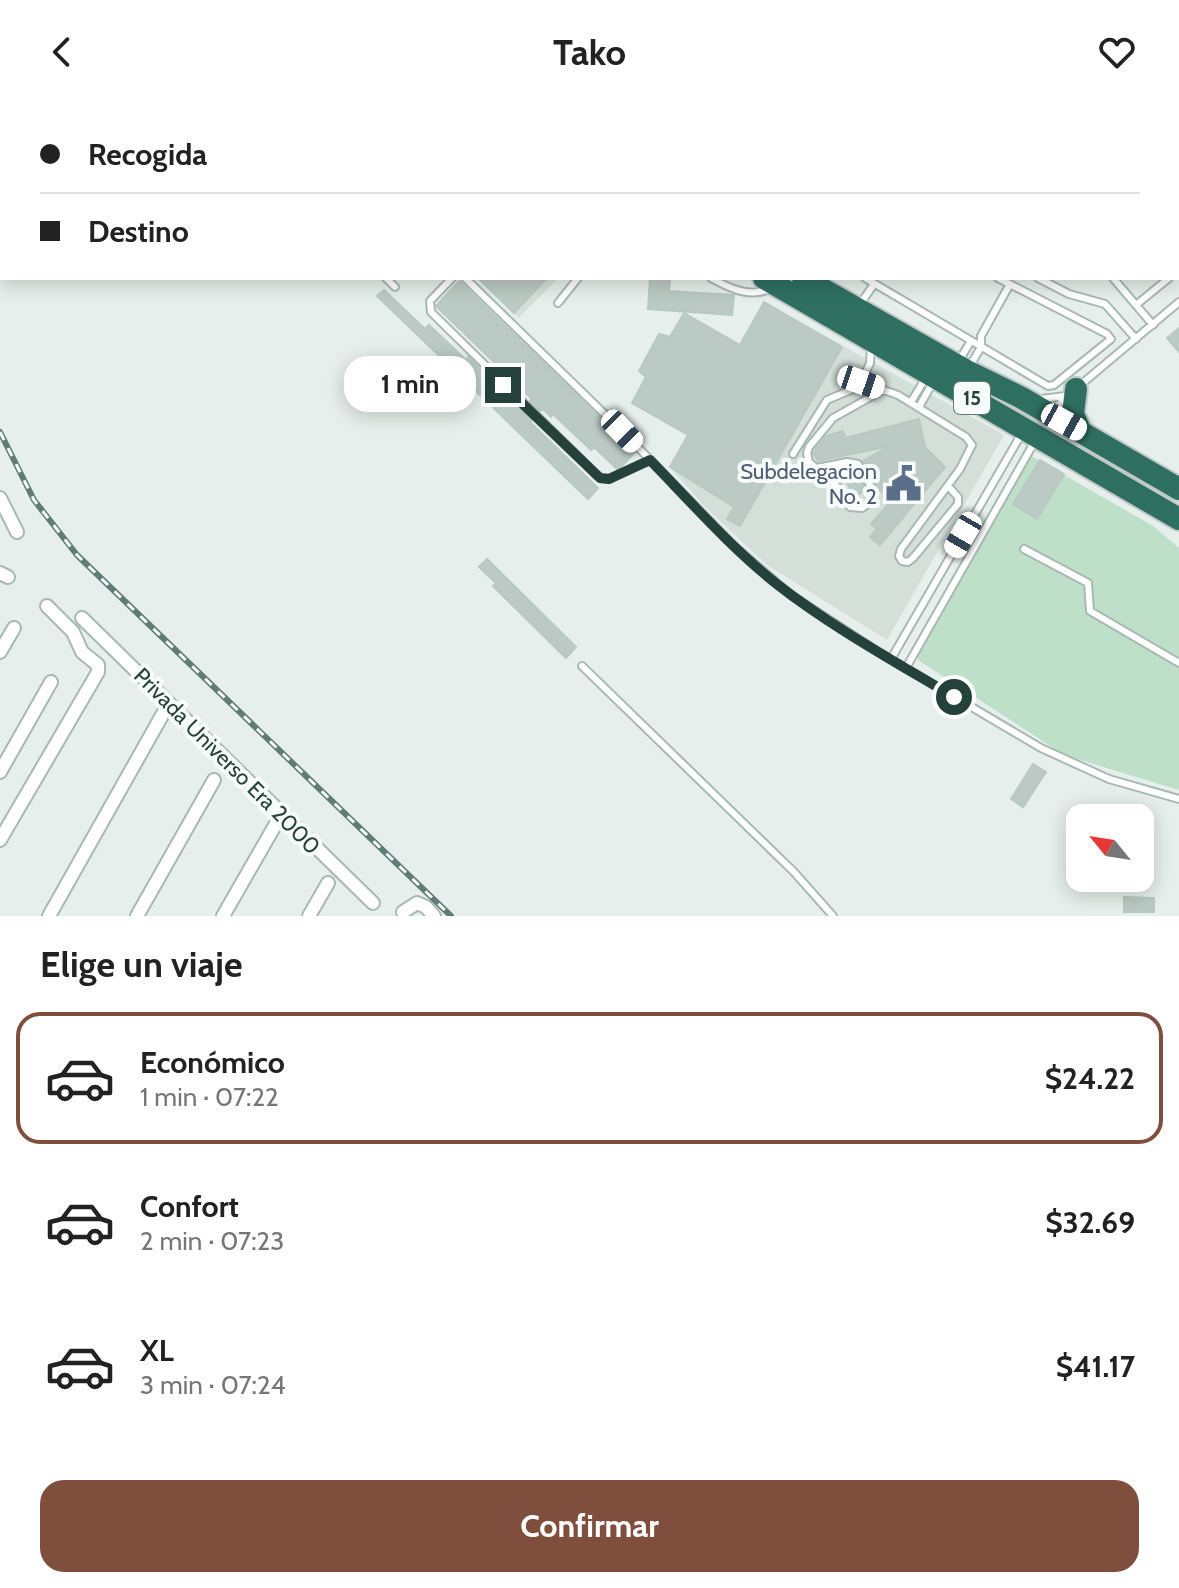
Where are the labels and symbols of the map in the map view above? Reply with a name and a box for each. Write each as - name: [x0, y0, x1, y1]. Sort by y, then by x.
- callout: 1 min: [343, 357, 475, 413]
- car: [834, 363, 888, 401]
- route end: [485, 367, 521, 403]
- road number: 15: [954, 382, 990, 414]
- car: [1037, 400, 1091, 444]
- car: [597, 405, 647, 457]
- place label: Subdelegacion No. 2: [740, 458, 877, 510]
- public building icon: Subdelegacion No. 2: [884, 465, 922, 503]
- car: [941, 508, 985, 562]
- street label: Privada Universo Era 2000: [128, 662, 326, 860]
- route start: [936, 679, 972, 715]
- north arrow: [1066, 804, 1154, 892]

